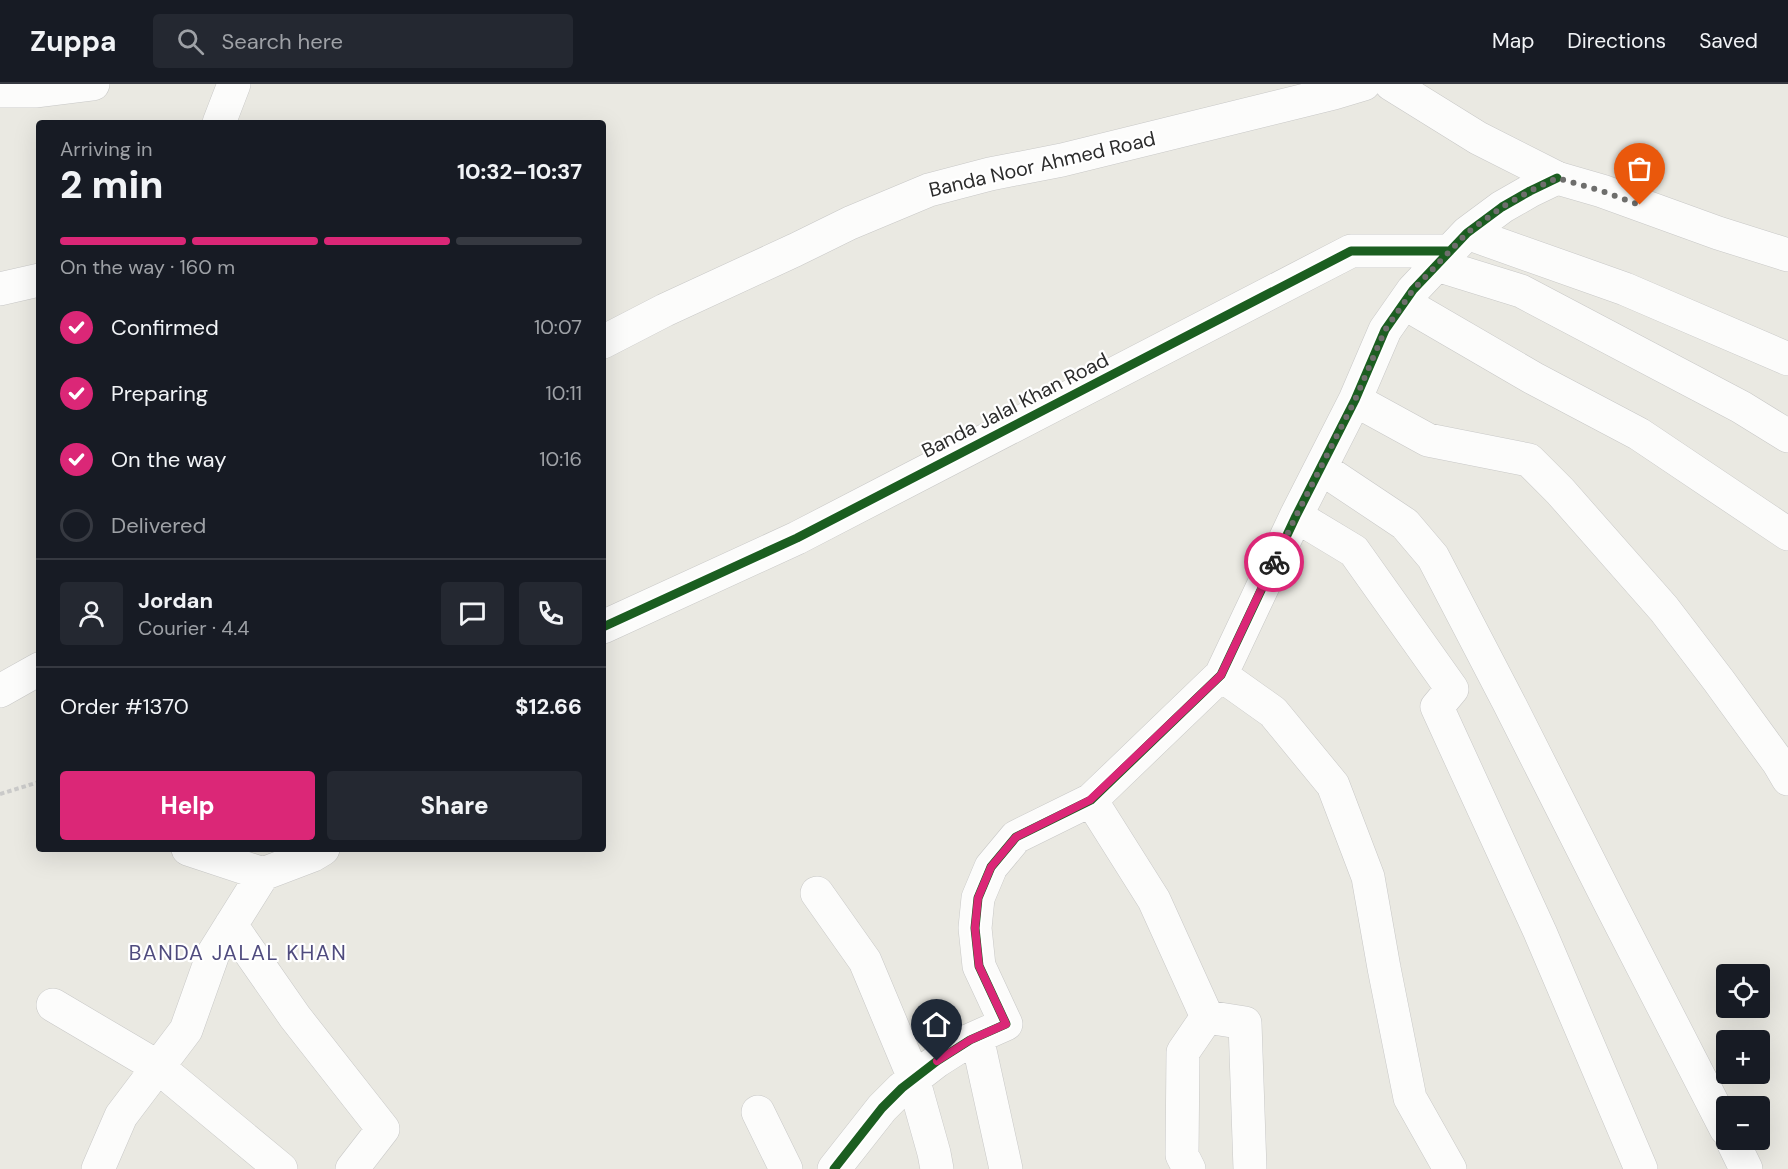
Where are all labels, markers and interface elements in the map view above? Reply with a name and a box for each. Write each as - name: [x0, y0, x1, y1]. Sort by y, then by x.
- search box: [153, 14, 573, 68]
- text: Zuppa: [30, 23, 117, 60]
- icon: search: [174, 25, 207, 58]
- text: Search here: [222, 27, 343, 56]
- text: Map: [1492, 27, 1534, 55]
- text: Directions: [1567, 27, 1666, 55]
- text: Saved: [1699, 27, 1758, 55]
- street label: Banda Noor Ahmed Road: [926, 125, 1158, 203]
- text: Arriving in: [60, 136, 152, 162]
- pin: [1614, 143, 1665, 205]
- icon: bag: [1623, 152, 1656, 185]
- text: 10:32–10:37: [457, 157, 582, 186]
- text: 2 min: [60, 159, 164, 210]
- text: On the way · 160 m: [60, 254, 235, 280]
- icon: check: [60, 311, 93, 344]
- text: Confirmed: [111, 313, 219, 342]
- text: 10:07: [534, 314, 582, 340]
- street label: Banda Jalal Khan Road: [917, 347, 1113, 463]
- icon: check: [60, 377, 93, 410]
- text: Preparing: [111, 379, 208, 408]
- text: 10:11: [546, 380, 582, 406]
- icon: check: [60, 443, 93, 476]
- text: On the way: [111, 445, 226, 474]
- text: 10:16: [539, 446, 582, 472]
- text: Delivered: [111, 511, 206, 540]
- courier: [1244, 532, 1304, 592]
- icon: bike: [1258, 546, 1291, 579]
- button: person: [60, 582, 123, 645]
- button: chat: [441, 582, 504, 645]
- button: phone: [519, 582, 582, 645]
- text: Jordan: [138, 586, 213, 615]
- text: Courier · 4.4: [138, 615, 249, 641]
- text: Order #1370: [60, 692, 189, 721]
- text: $12.66: [515, 692, 582, 721]
- button: Help: [60, 771, 315, 840]
- button: Share: [327, 771, 582, 840]
- district label: BANDA JALAL KHAN: [129, 939, 347, 967]
- map controls: [1716, 964, 1770, 1150]
- button: locate: [1716, 964, 1770, 1018]
- pin: [911, 999, 962, 1061]
- icon: home: [920, 1008, 953, 1041]
- button: +: [1716, 1030, 1770, 1084]
- button: −: [1716, 1096, 1770, 1150]

